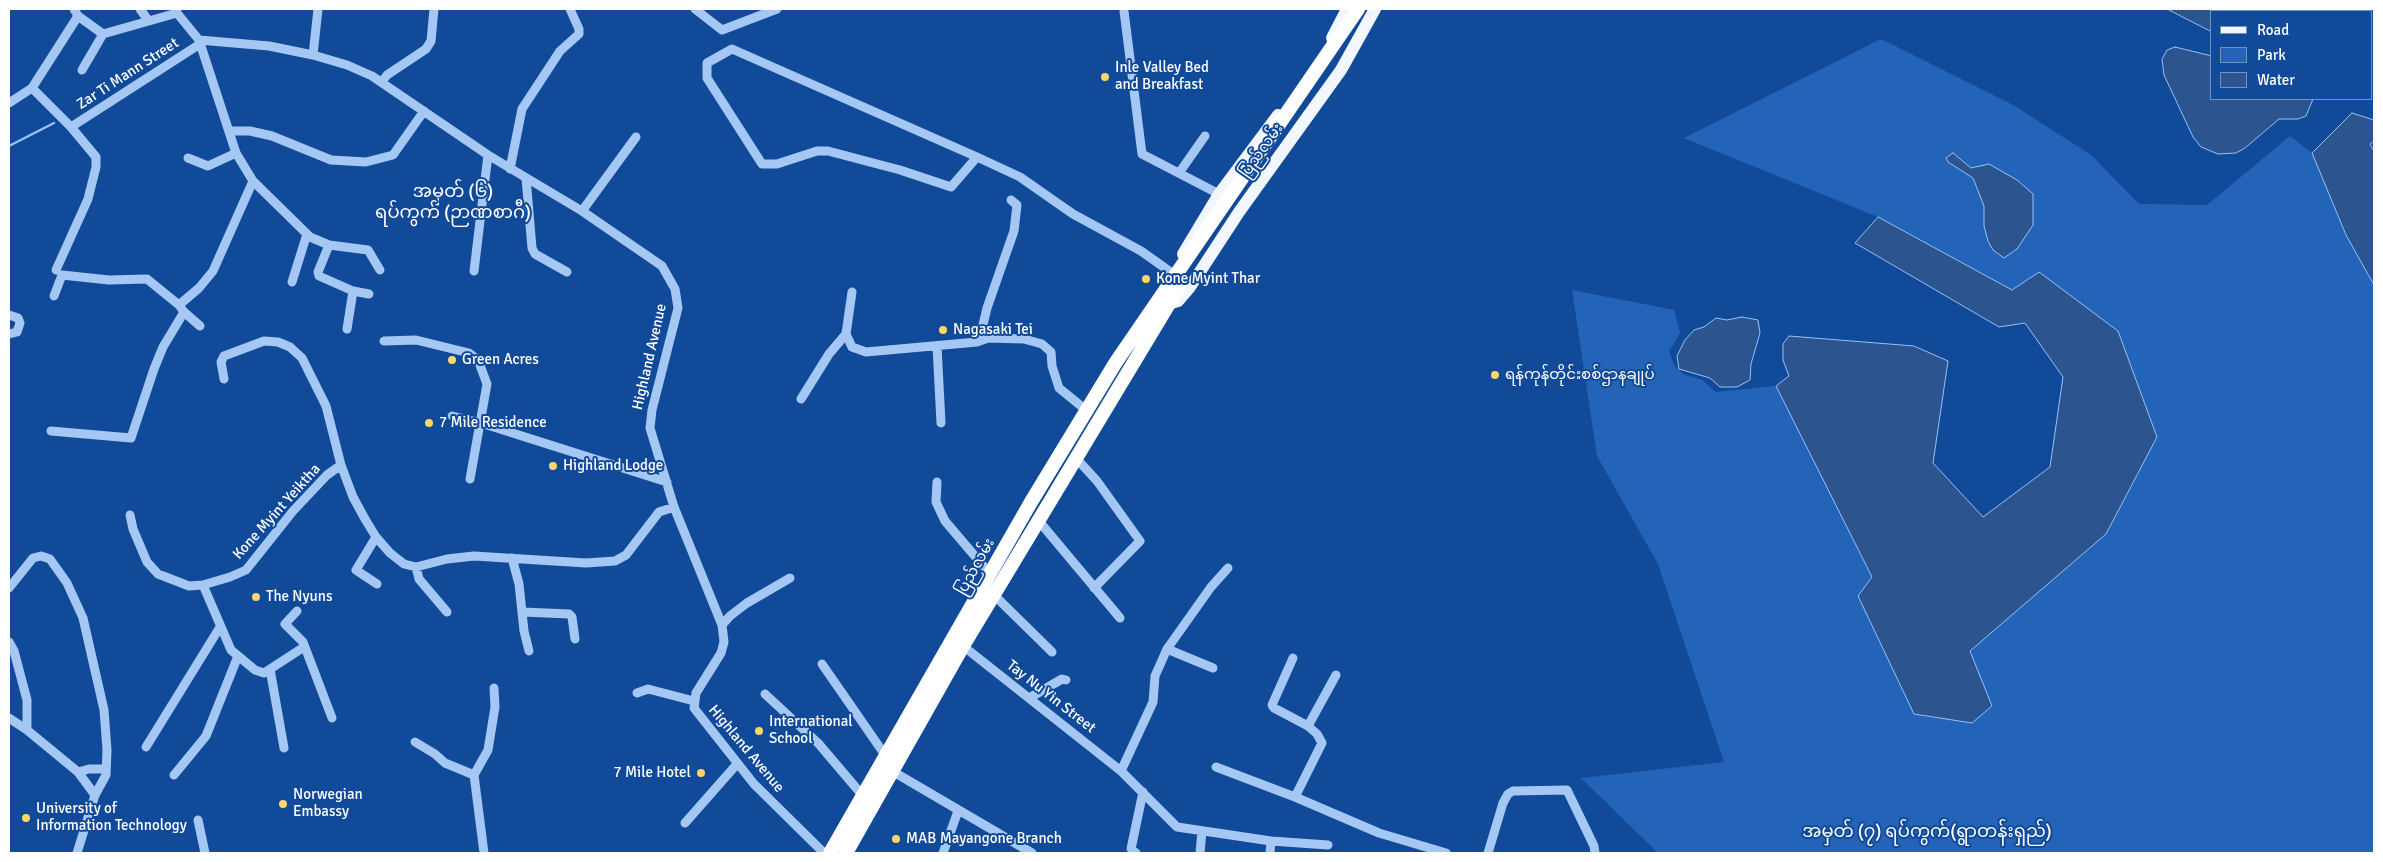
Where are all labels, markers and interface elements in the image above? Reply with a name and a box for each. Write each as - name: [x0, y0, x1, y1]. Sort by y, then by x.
- legend: [2210, 10, 2373, 100]
- text: Road: [2257, 21, 2289, 39]
- street label: Zar Ti Mann Street: [74, 34, 182, 114]
- text: Park: [2257, 46, 2286, 64]
- place label: Inle Valley Bed and Breakfast: [1115, 59, 1209, 94]
- marker: Inle Valley Bed and Breakfast: [1099, 71, 1111, 83]
- text: Water: [2257, 71, 2295, 89]
- street label: ပြည်လမ်း: [1237, 120, 1287, 182]
- district label: အမှတ် (၆) ရပ်ကွက် (ဉာဏစာဂီ): [375, 181, 531, 223]
- place label: Kone Myint Thar: [1156, 270, 1260, 288]
- marker: Kone Myint Thar: [1140, 273, 1152, 285]
- street label: Highland Avenue: [629, 302, 671, 412]
- place label: Nagasaki Tei: [953, 321, 1033, 339]
- marker: Nagasaki Tei: [937, 324, 949, 336]
- place label: Green Acres: [462, 351, 539, 369]
- marker: Green Acres: [446, 354, 458, 366]
- place label: ရန်ကုန်တိုင်းစစ်ဌာနချုပ်: [1505, 366, 1655, 384]
- marker: ရန်ကုန်တိုင်းစစ်ဌာနချုပ်: [1489, 369, 1501, 381]
- place label: 7 Mile Residence: [439, 414, 547, 432]
- marker: 7 Mile Residence: [423, 417, 435, 429]
- place label: Highland Lodge: [563, 457, 663, 475]
- marker: Highland Lodge: [547, 460, 559, 472]
- street label: Kone Myint Yeiktha: [229, 461, 325, 563]
- street label: ပြည်လမ်း: [953, 535, 999, 599]
- place label: The Nyuns: [266, 588, 333, 606]
- marker: The Nyuns: [250, 591, 262, 603]
- street label: Tay Nu Yin Street: [1003, 657, 1099, 737]
- street label: Highland Avenue: [704, 702, 788, 796]
- place label: International School: [769, 713, 853, 748]
- marker: International School: [753, 725, 765, 737]
- place label: 7 Mile Hotel: [614, 764, 691, 782]
- marker: 7 Mile Hotel: [695, 767, 707, 779]
- place label: Norwegian Embassy: [293, 786, 363, 821]
- marker: Norwegian Embassy: [277, 798, 289, 810]
- place label: University of Information Technology: [36, 800, 187, 835]
- marker: University of Information Technology: [20, 812, 32, 824]
- district label: အမှတ် (၇) ရပ်ကွက်(ရွာတန်းရှည်): [1802, 821, 2052, 843]
- place label: MAB Mayangone Branch: [906, 830, 1062, 848]
- marker: MAB Mayangone Branch: [890, 833, 902, 845]

